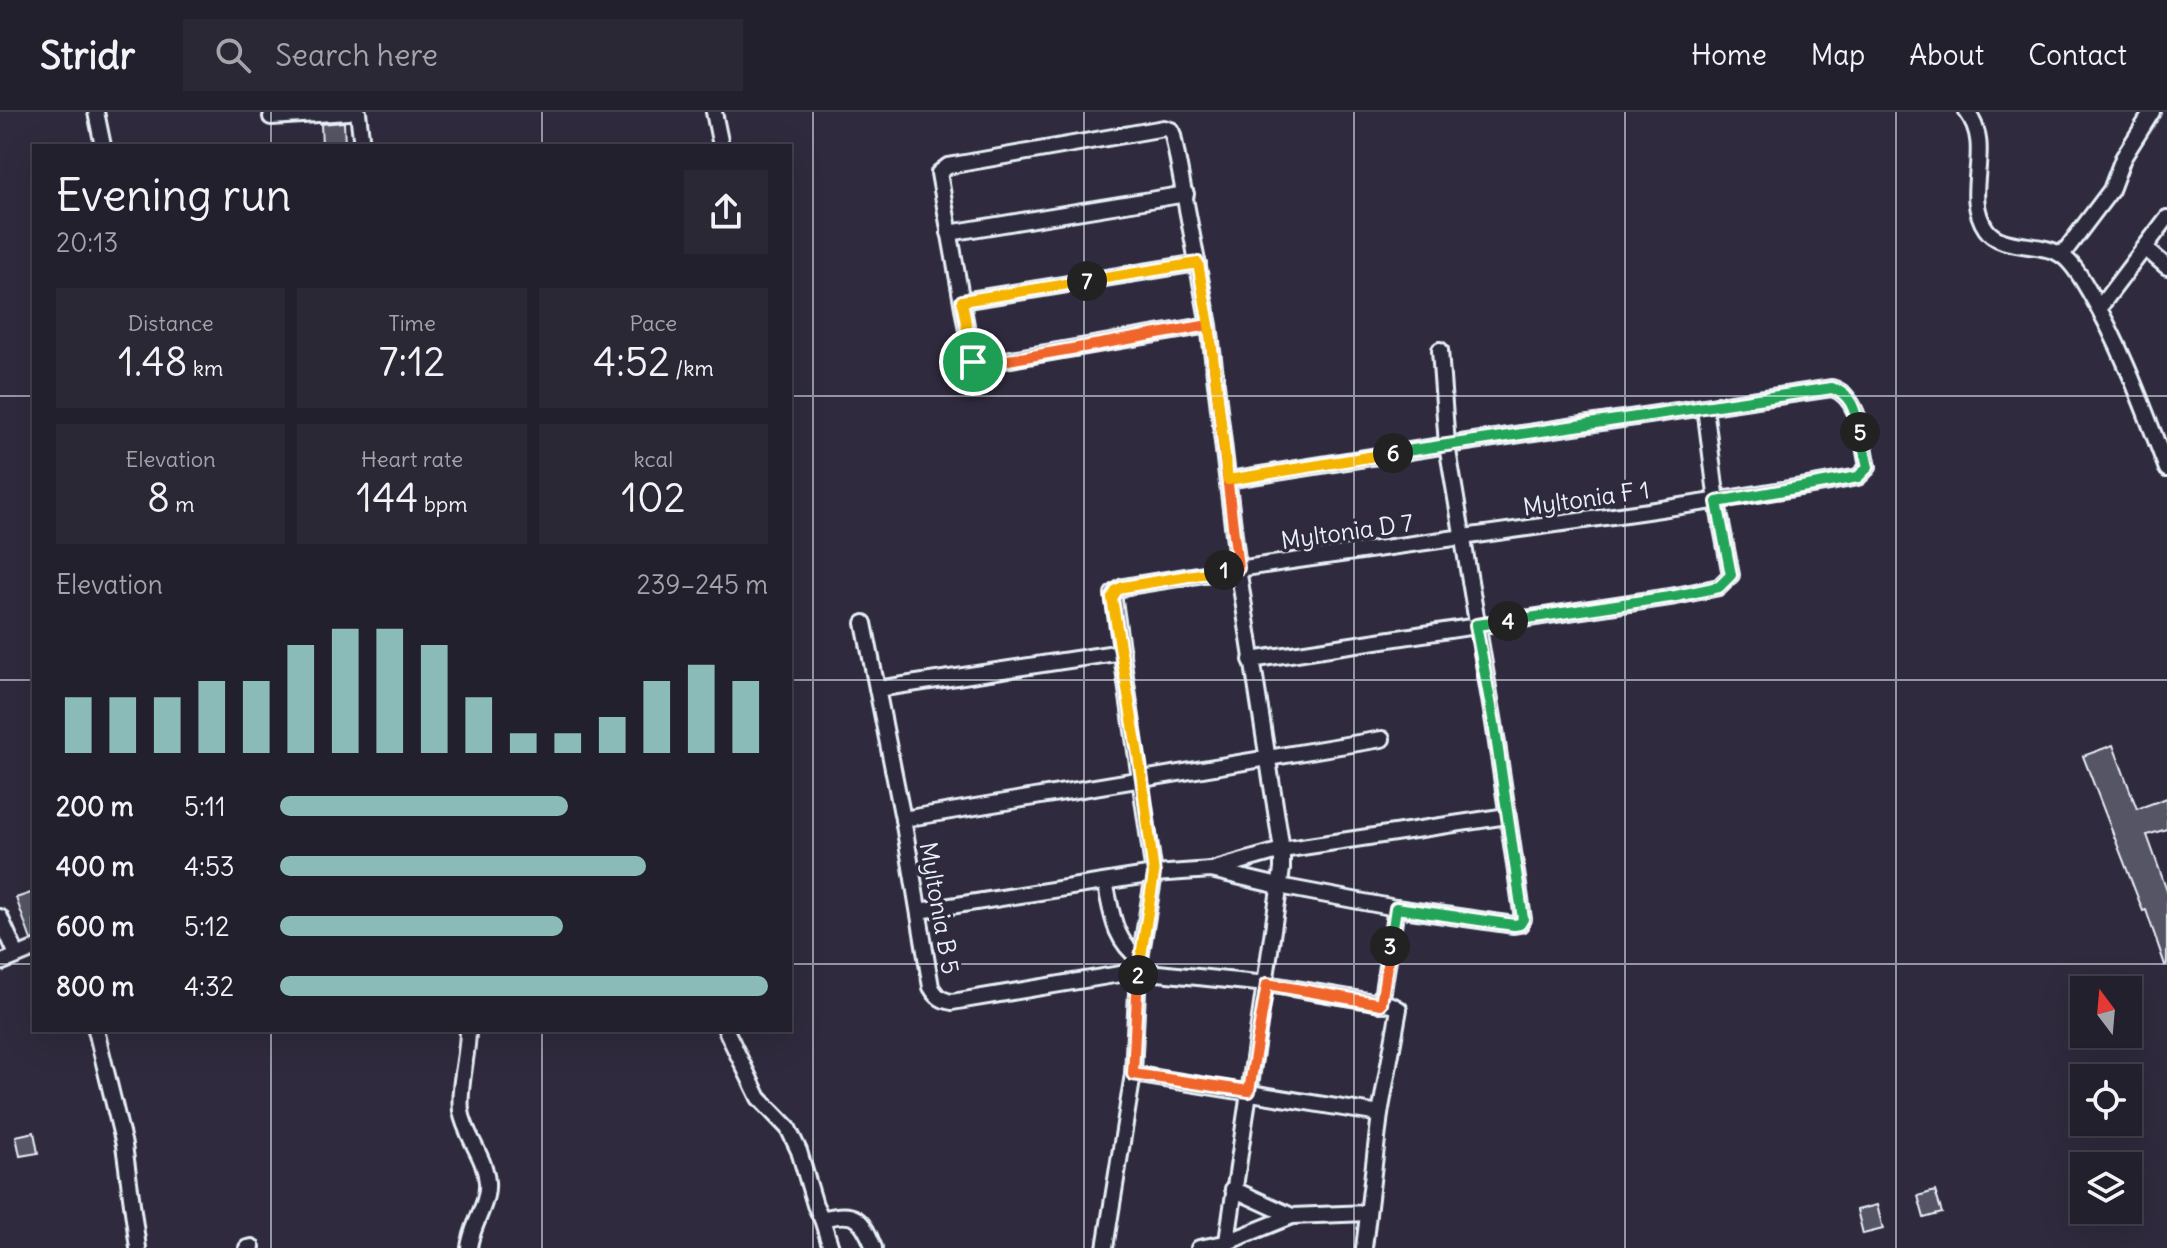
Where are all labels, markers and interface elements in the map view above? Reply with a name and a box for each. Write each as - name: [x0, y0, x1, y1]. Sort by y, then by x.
- search box: [183, 19, 743, 91]
- text: Stridr: [40, 32, 135, 79]
- icon: search: [211, 33, 255, 77]
- text: Search here: [275, 36, 438, 74]
- text: Home: [1691, 37, 1767, 73]
- text: Map: [1811, 37, 1865, 73]
- text: About: [1909, 37, 1984, 73]
- text: Contact: [2028, 37, 2127, 73]
- text: Evening run: [56, 168, 291, 223]
- button: share: [684, 170, 768, 254]
- text: 20:13: [56, 226, 118, 259]
- pin: 7: [1067, 261, 1107, 301]
- text: 7: [1082, 267, 1092, 295]
- text: Distance: [128, 309, 214, 337]
- text: Time: [388, 309, 436, 337]
- text: Pace: [629, 309, 677, 337]
- pin: [939, 328, 1007, 396]
- text: 1.48: [118, 337, 188, 387]
- text: 7:12: [379, 337, 445, 387]
- text: 4:52: [593, 337, 670, 387]
- icon: arrive: [951, 340, 995, 384]
- text: km: [188, 354, 223, 382]
- text: /km: [670, 354, 714, 382]
- pin: 5: [1840, 412, 1880, 452]
- text: 5: [1854, 418, 1866, 446]
- pin: 6: [1373, 433, 1413, 473]
- text: 6: [1387, 439, 1399, 467]
- text: Elevation: [126, 445, 216, 473]
- text: Heart rate: [361, 445, 463, 473]
- text: kcal: [634, 445, 673, 473]
- text: 8: [147, 473, 170, 523]
- text: 144: [356, 473, 418, 523]
- text: 102: [621, 473, 685, 523]
- street label: Myltonia F 1: [1521, 474, 1651, 522]
- text: m: [170, 490, 194, 518]
- text: bpm: [418, 490, 468, 518]
- street label: Myltonia D 7: [1279, 507, 1415, 555]
- pin: 1: [1204, 550, 1244, 590]
- text: 1: [1220, 556, 1228, 584]
- text: Elevation: [56, 568, 163, 601]
- text: 239–245 m: [636, 568, 768, 601]
- pin: 4: [1488, 601, 1528, 641]
- text: 4: [1502, 607, 1514, 635]
- text: 200 m: [56, 790, 133, 823]
- text: 5:11: [184, 790, 225, 823]
- street label: Myltonia B 5: [914, 839, 966, 977]
- text: 400 m: [56, 850, 134, 883]
- text: 4:53: [184, 850, 235, 883]
- text: 600 m: [56, 910, 134, 943]
- text: 5:12: [184, 910, 229, 943]
- pin: 3: [1370, 926, 1410, 966]
- text: 3: [1384, 932, 1396, 960]
- pin: 2: [1118, 955, 1158, 995]
- text: 2: [1132, 961, 1144, 989]
- text: 800 m: [56, 970, 134, 1003]
- text: 4:32: [184, 970, 234, 1003]
- north arrow: [2070, 976, 2142, 1048]
- map controls: [2070, 976, 2142, 1224]
- button: locate: [2070, 1064, 2142, 1136]
- button: layers: [2070, 1152, 2142, 1224]

